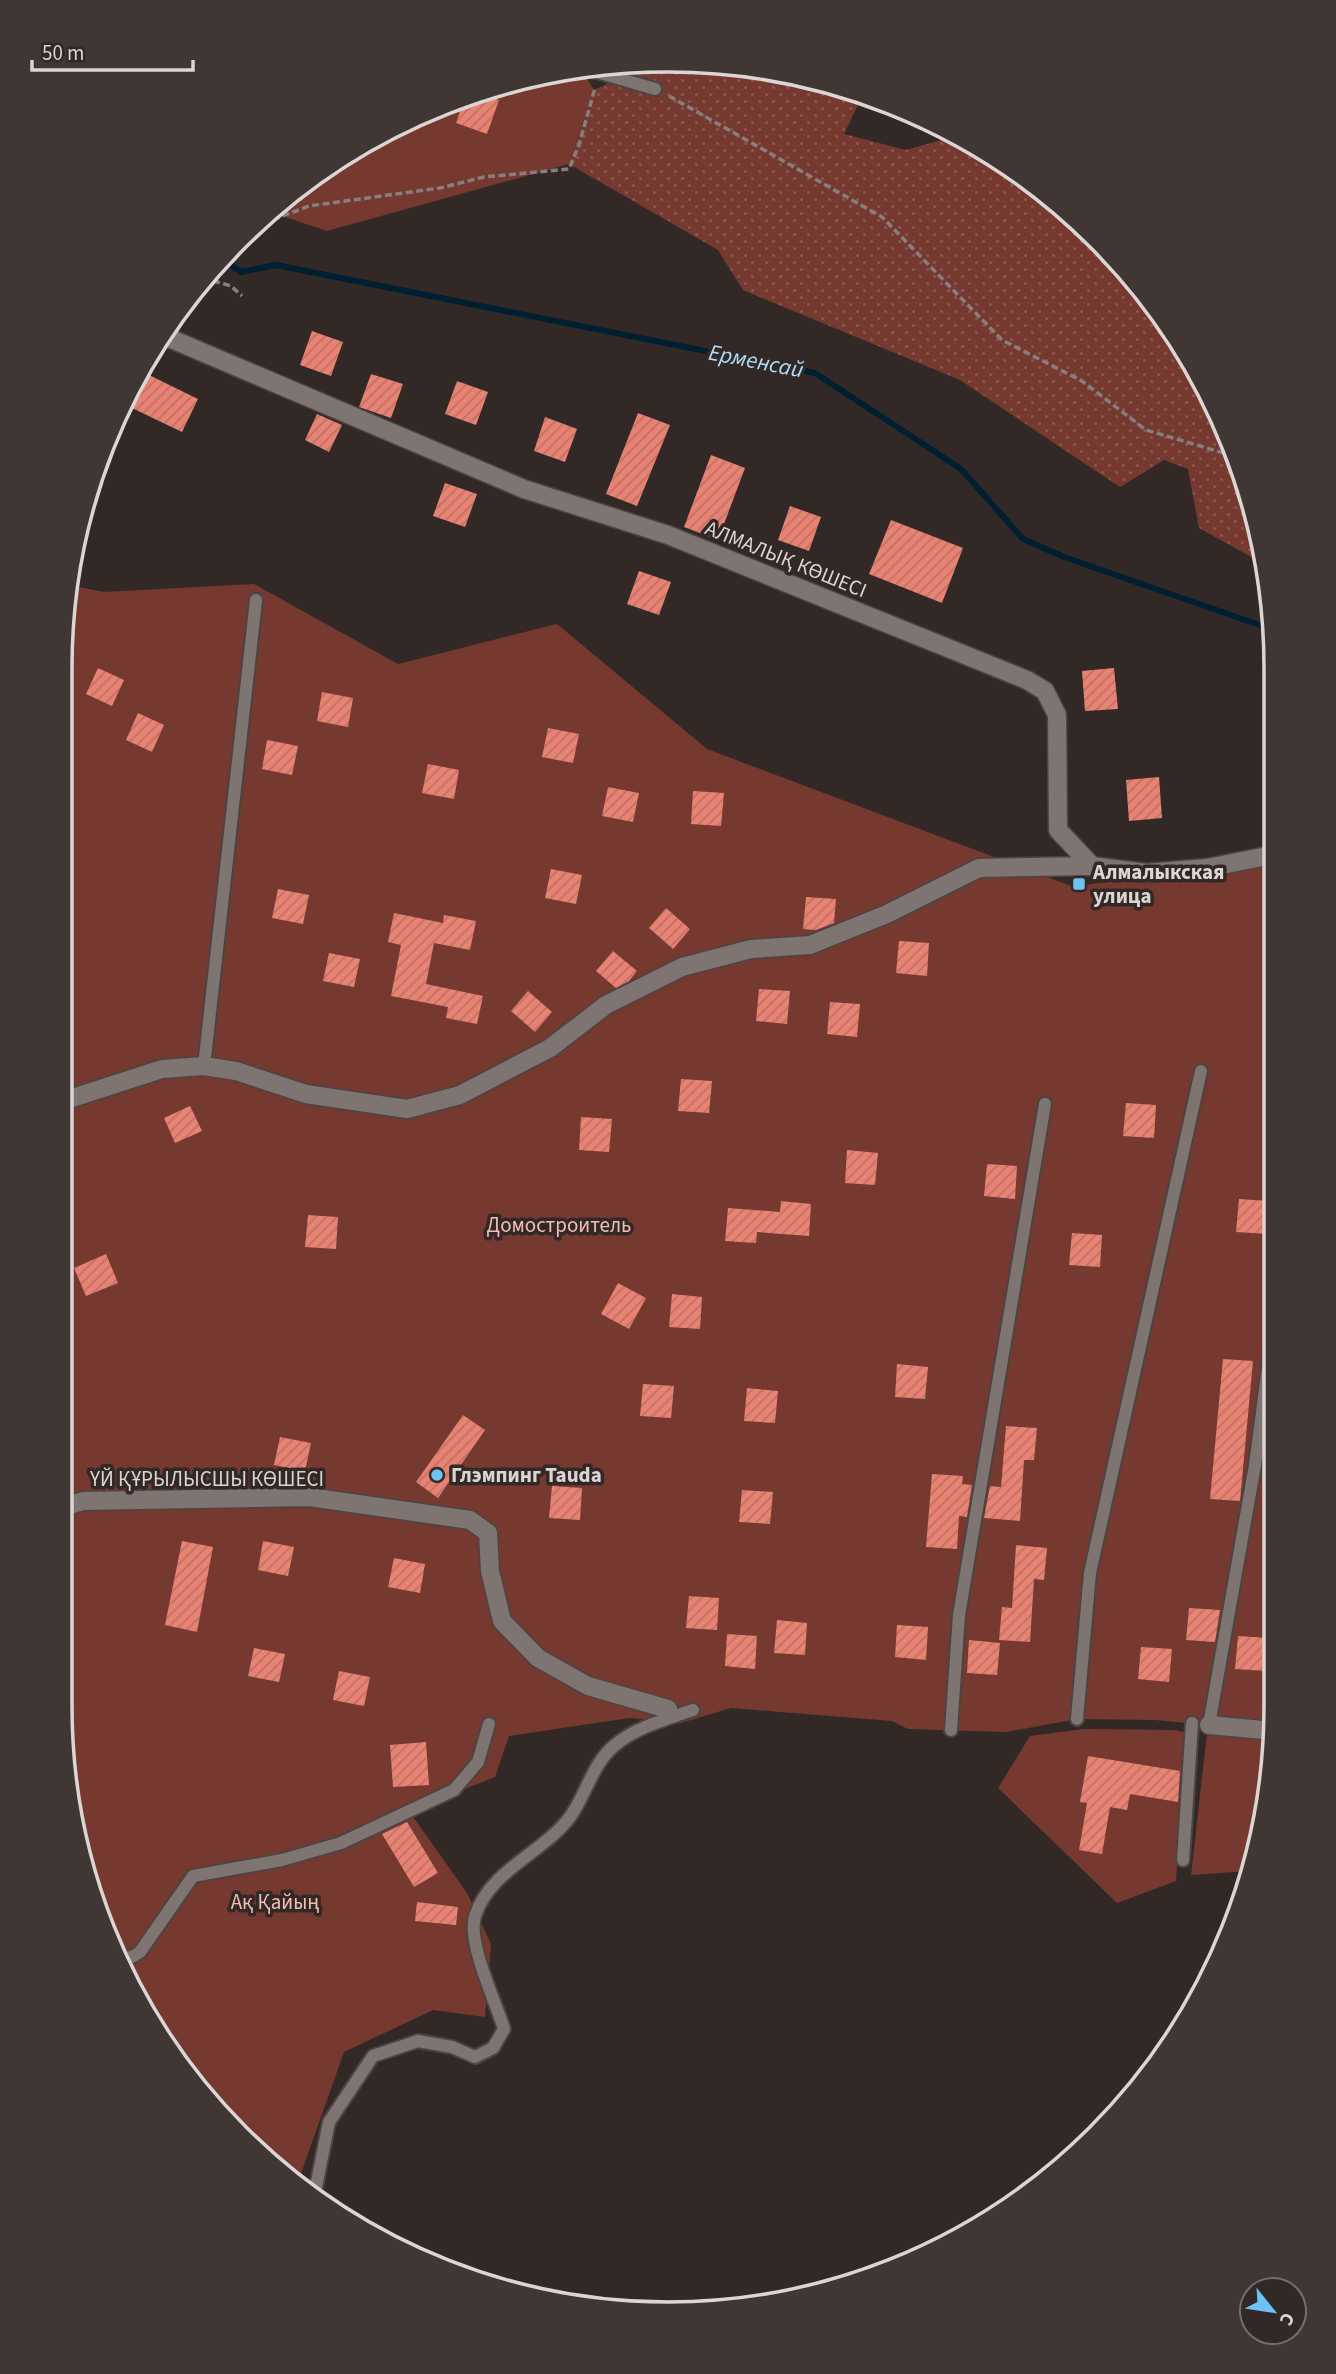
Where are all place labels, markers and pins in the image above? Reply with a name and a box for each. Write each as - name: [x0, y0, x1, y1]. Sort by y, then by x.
- place label: Алмалыкская улица: [1092, 857, 1225, 911]
- marker: Алмалыкская улица: [1071, 876, 1087, 892]
- place label: Глэмпинг Tauda: [451, 1460, 602, 1490]
- marker: Глэмпинг Tauda: [429, 1467, 445, 1483]

